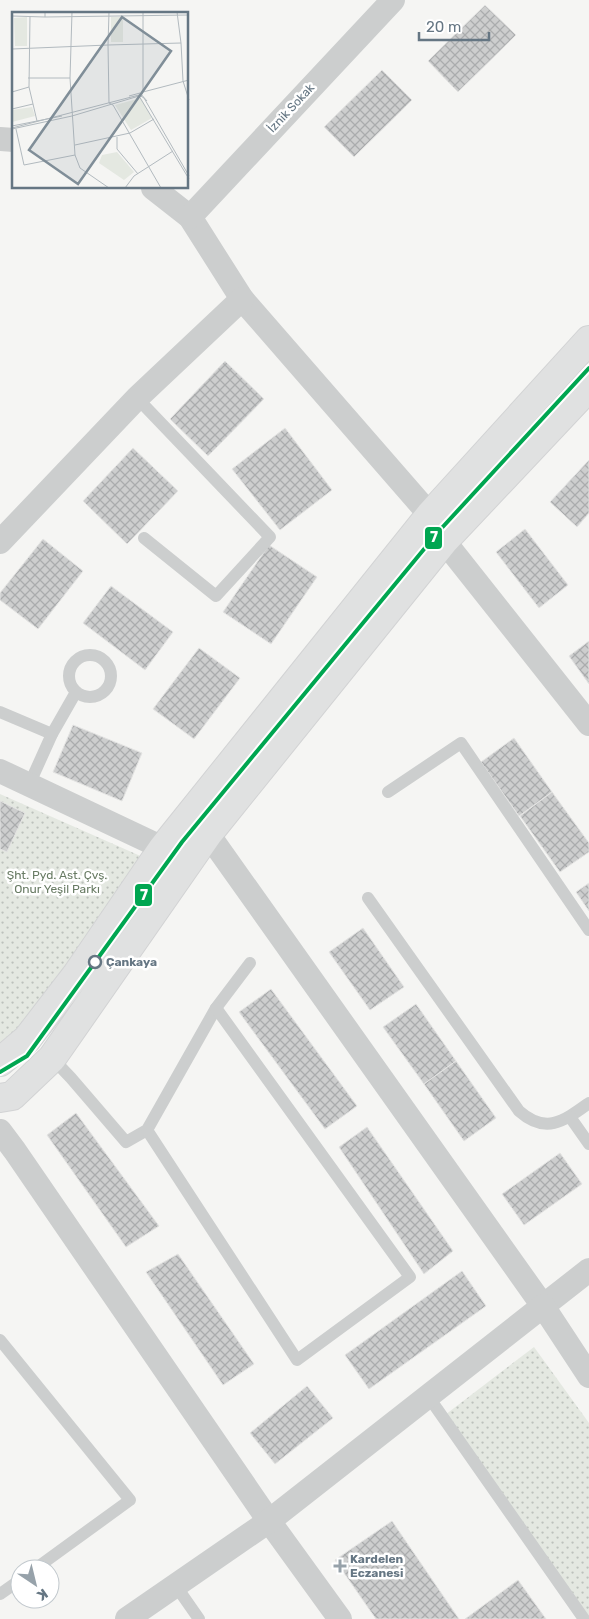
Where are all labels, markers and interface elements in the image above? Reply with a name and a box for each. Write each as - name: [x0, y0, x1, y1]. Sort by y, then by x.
- scale bar: [419, 10, 489, 42]
- inset map: [12, 12, 189, 189]
- text: 20 m: [426, 18, 461, 36]
- street label: İznik Sokak: [265, 80, 318, 135]
- line badge: 7: [424, 526, 443, 550]
- text: 7: [430, 529, 438, 546]
- park label: Şht. Pyd. Ast. Çvş. Onur Yeşil Parkı: [7, 868, 107, 896]
- line badge: 7: [134, 883, 153, 907]
- text: 7: [140, 887, 148, 904]
- marker: Çankaya: [88, 955, 102, 969]
- place label: Çankaya: [106, 955, 157, 969]
- place label: Kardelen Eczanesi: [350, 1552, 404, 1580]
- north arrow: [10, 1559, 60, 1609]
- marker: Kardelen Eczanesi: [334, 1560, 346, 1572]
- text: K: [33, 1585, 51, 1604]

